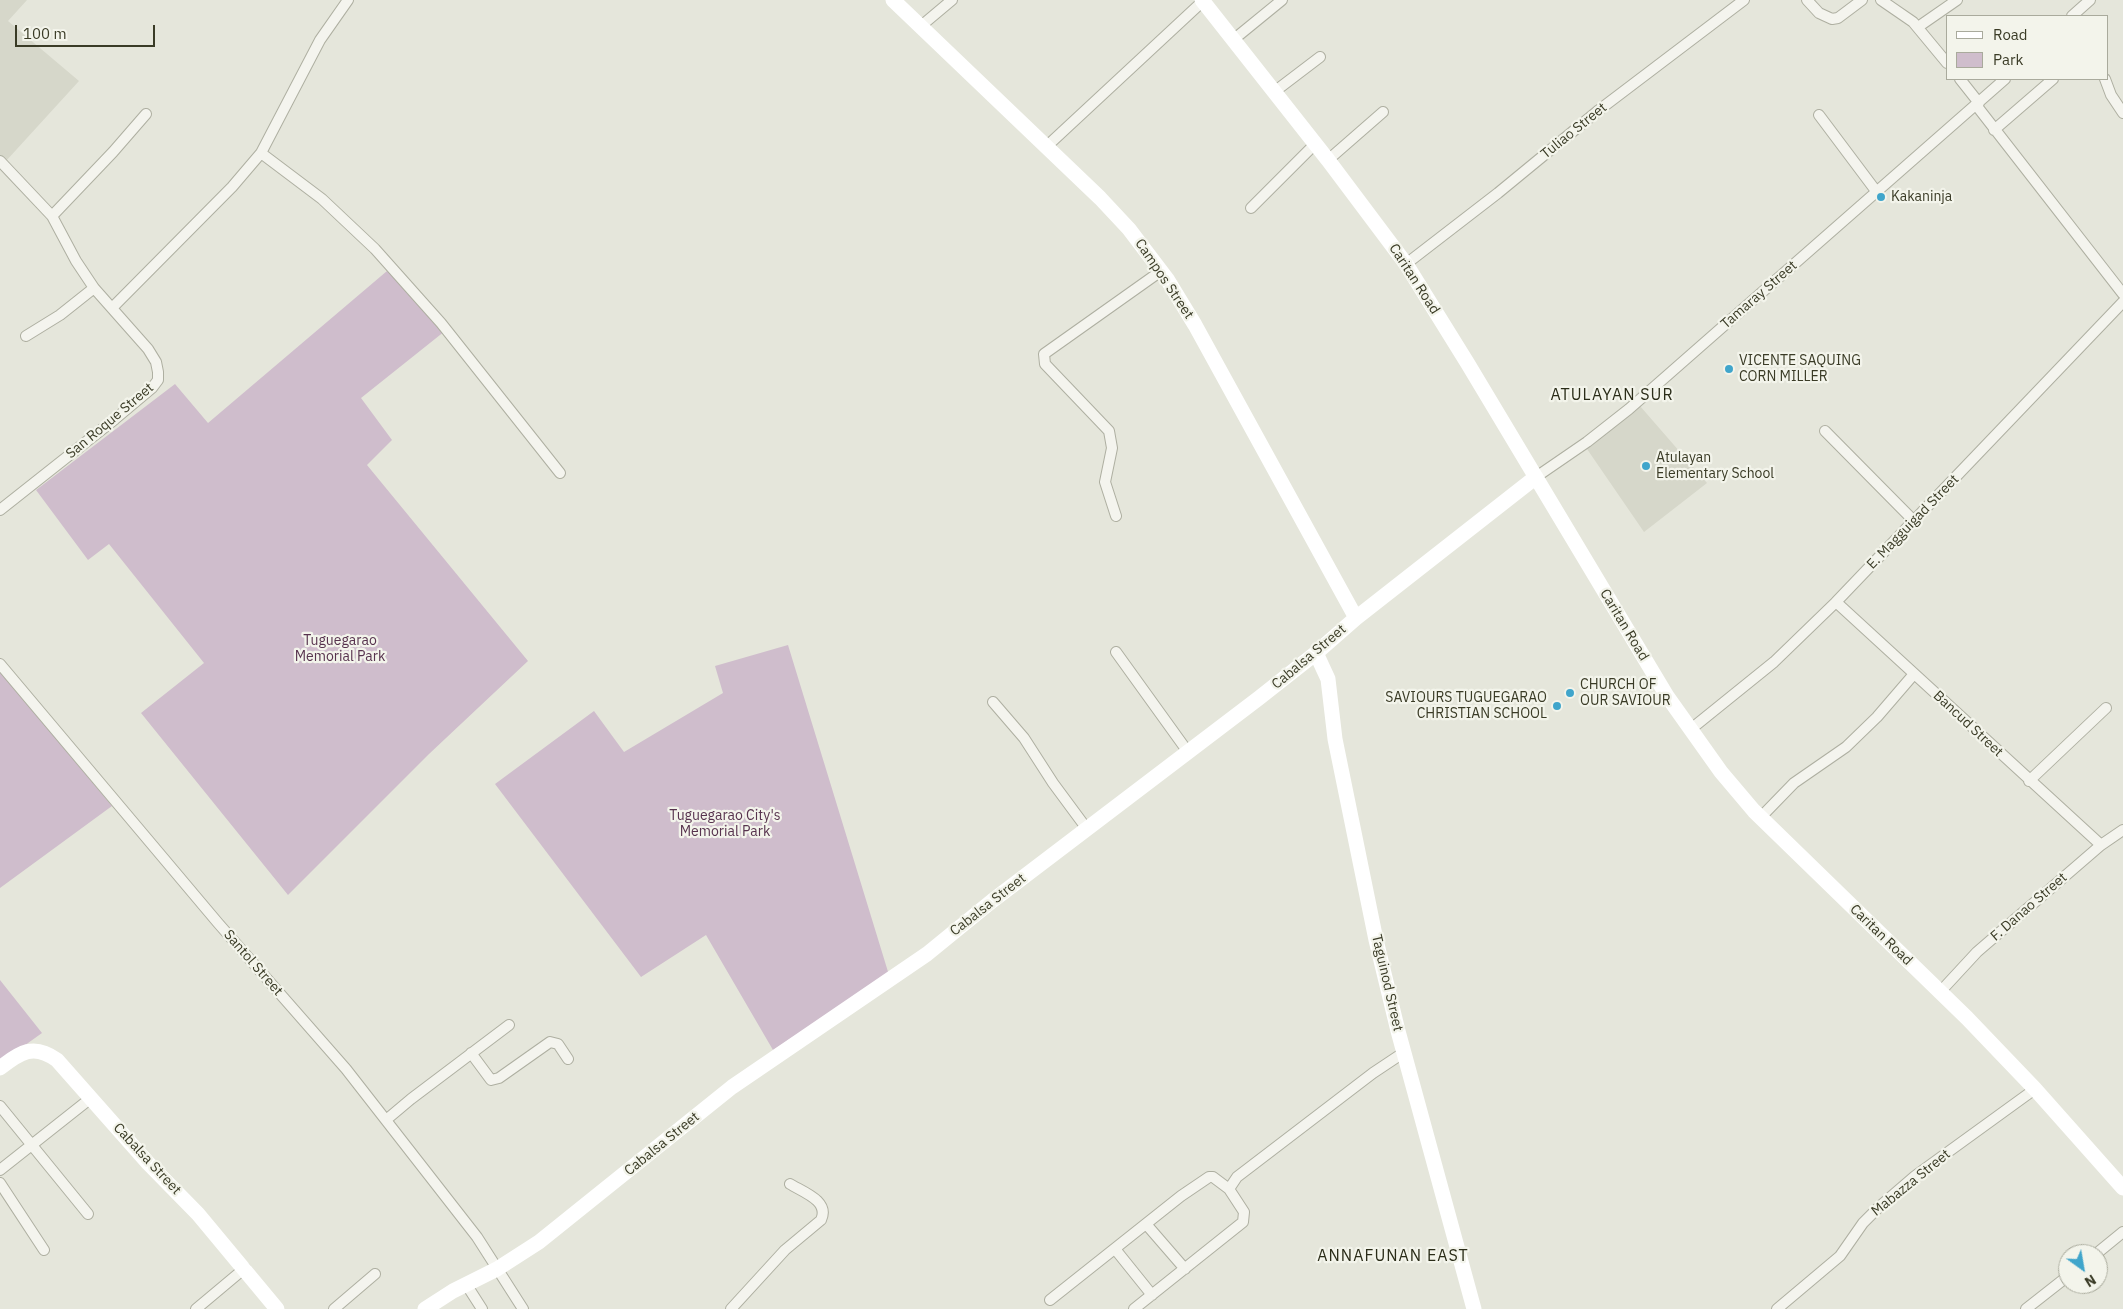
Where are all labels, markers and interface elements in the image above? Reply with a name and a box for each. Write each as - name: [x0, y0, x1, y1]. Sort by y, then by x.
- scale bar: [18, 15, 158, 47]
- legend: [1946, 15, 2108, 80]
- text: 100 m: [23, 24, 67, 43]
- text: Road: [1993, 25, 2028, 44]
- text: Park: [1993, 50, 2023, 69]
- street label: Tuliao Street: [1538, 99, 1610, 163]
- place label: Kakaninja: [1891, 189, 1952, 205]
- marker: Kakaninja: [1875, 191, 1887, 203]
- street label: Campos Street: [1131, 236, 1197, 322]
- street label: Caritan Road: [1385, 241, 1443, 317]
- street label: Tamaray Street: [1717, 257, 1801, 333]
- place label: VICENTE SAQUING CORN MILLER: [1739, 353, 1861, 386]
- marker: VICENTE SAQUING CORN MILLER: [1723, 363, 1735, 375]
- street label: San Roque Street: [63, 380, 157, 462]
- district label: ATULAYAN SUR: [1549, 385, 1675, 405]
- place label: Atulayan Elementary School: [1656, 450, 1774, 482]
- marker: Atulayan Elementary School: [1640, 460, 1652, 472]
- street label: E. Magguigad Street: [1864, 471, 1962, 573]
- street label: Caritan Road: [1596, 586, 1652, 664]
- street label: Cabalsa Street: [1269, 621, 1349, 693]
- park label: Tuguegarao Memorial Park: [295, 633, 385, 666]
- place label: CHURCH OF OUR SAVIOUR: [1580, 677, 1671, 710]
- marker: CHURCH OF OUR SAVIOUR: [1564, 687, 1576, 699]
- street label: Bancud Street: [1930, 687, 2006, 761]
- place label: SAVIOURS TUGUEGARAO CHRISTIAN SCHOOL: [1385, 690, 1547, 722]
- marker: SAVIOURS TUGUEGARAO CHRISTIAN SCHOOL: [1551, 700, 1563, 712]
- park label: Tuguegarao City's Memorial Park: [669, 808, 781, 840]
- street label: F. Danao Street: [1987, 869, 2071, 945]
- street label: Cabalsa Street: [947, 870, 1029, 940]
- street label: Caritan Road: [1846, 901, 1916, 969]
- street label: Santol Street: [220, 927, 286, 999]
- street label: Taguinod Street: [1368, 933, 1406, 1033]
- street label: Cabalsa Street: [621, 1109, 703, 1179]
- street label: Cabalsa Street: [110, 1120, 184, 1198]
- street label: Mabazza Street: [1868, 1146, 1954, 1220]
- north arrow: [2058, 1244, 2108, 1294]
- district label: ANNAFUNAN EAST: [1316, 1246, 1470, 1266]
- text: N: [2081, 1271, 2099, 1291]

